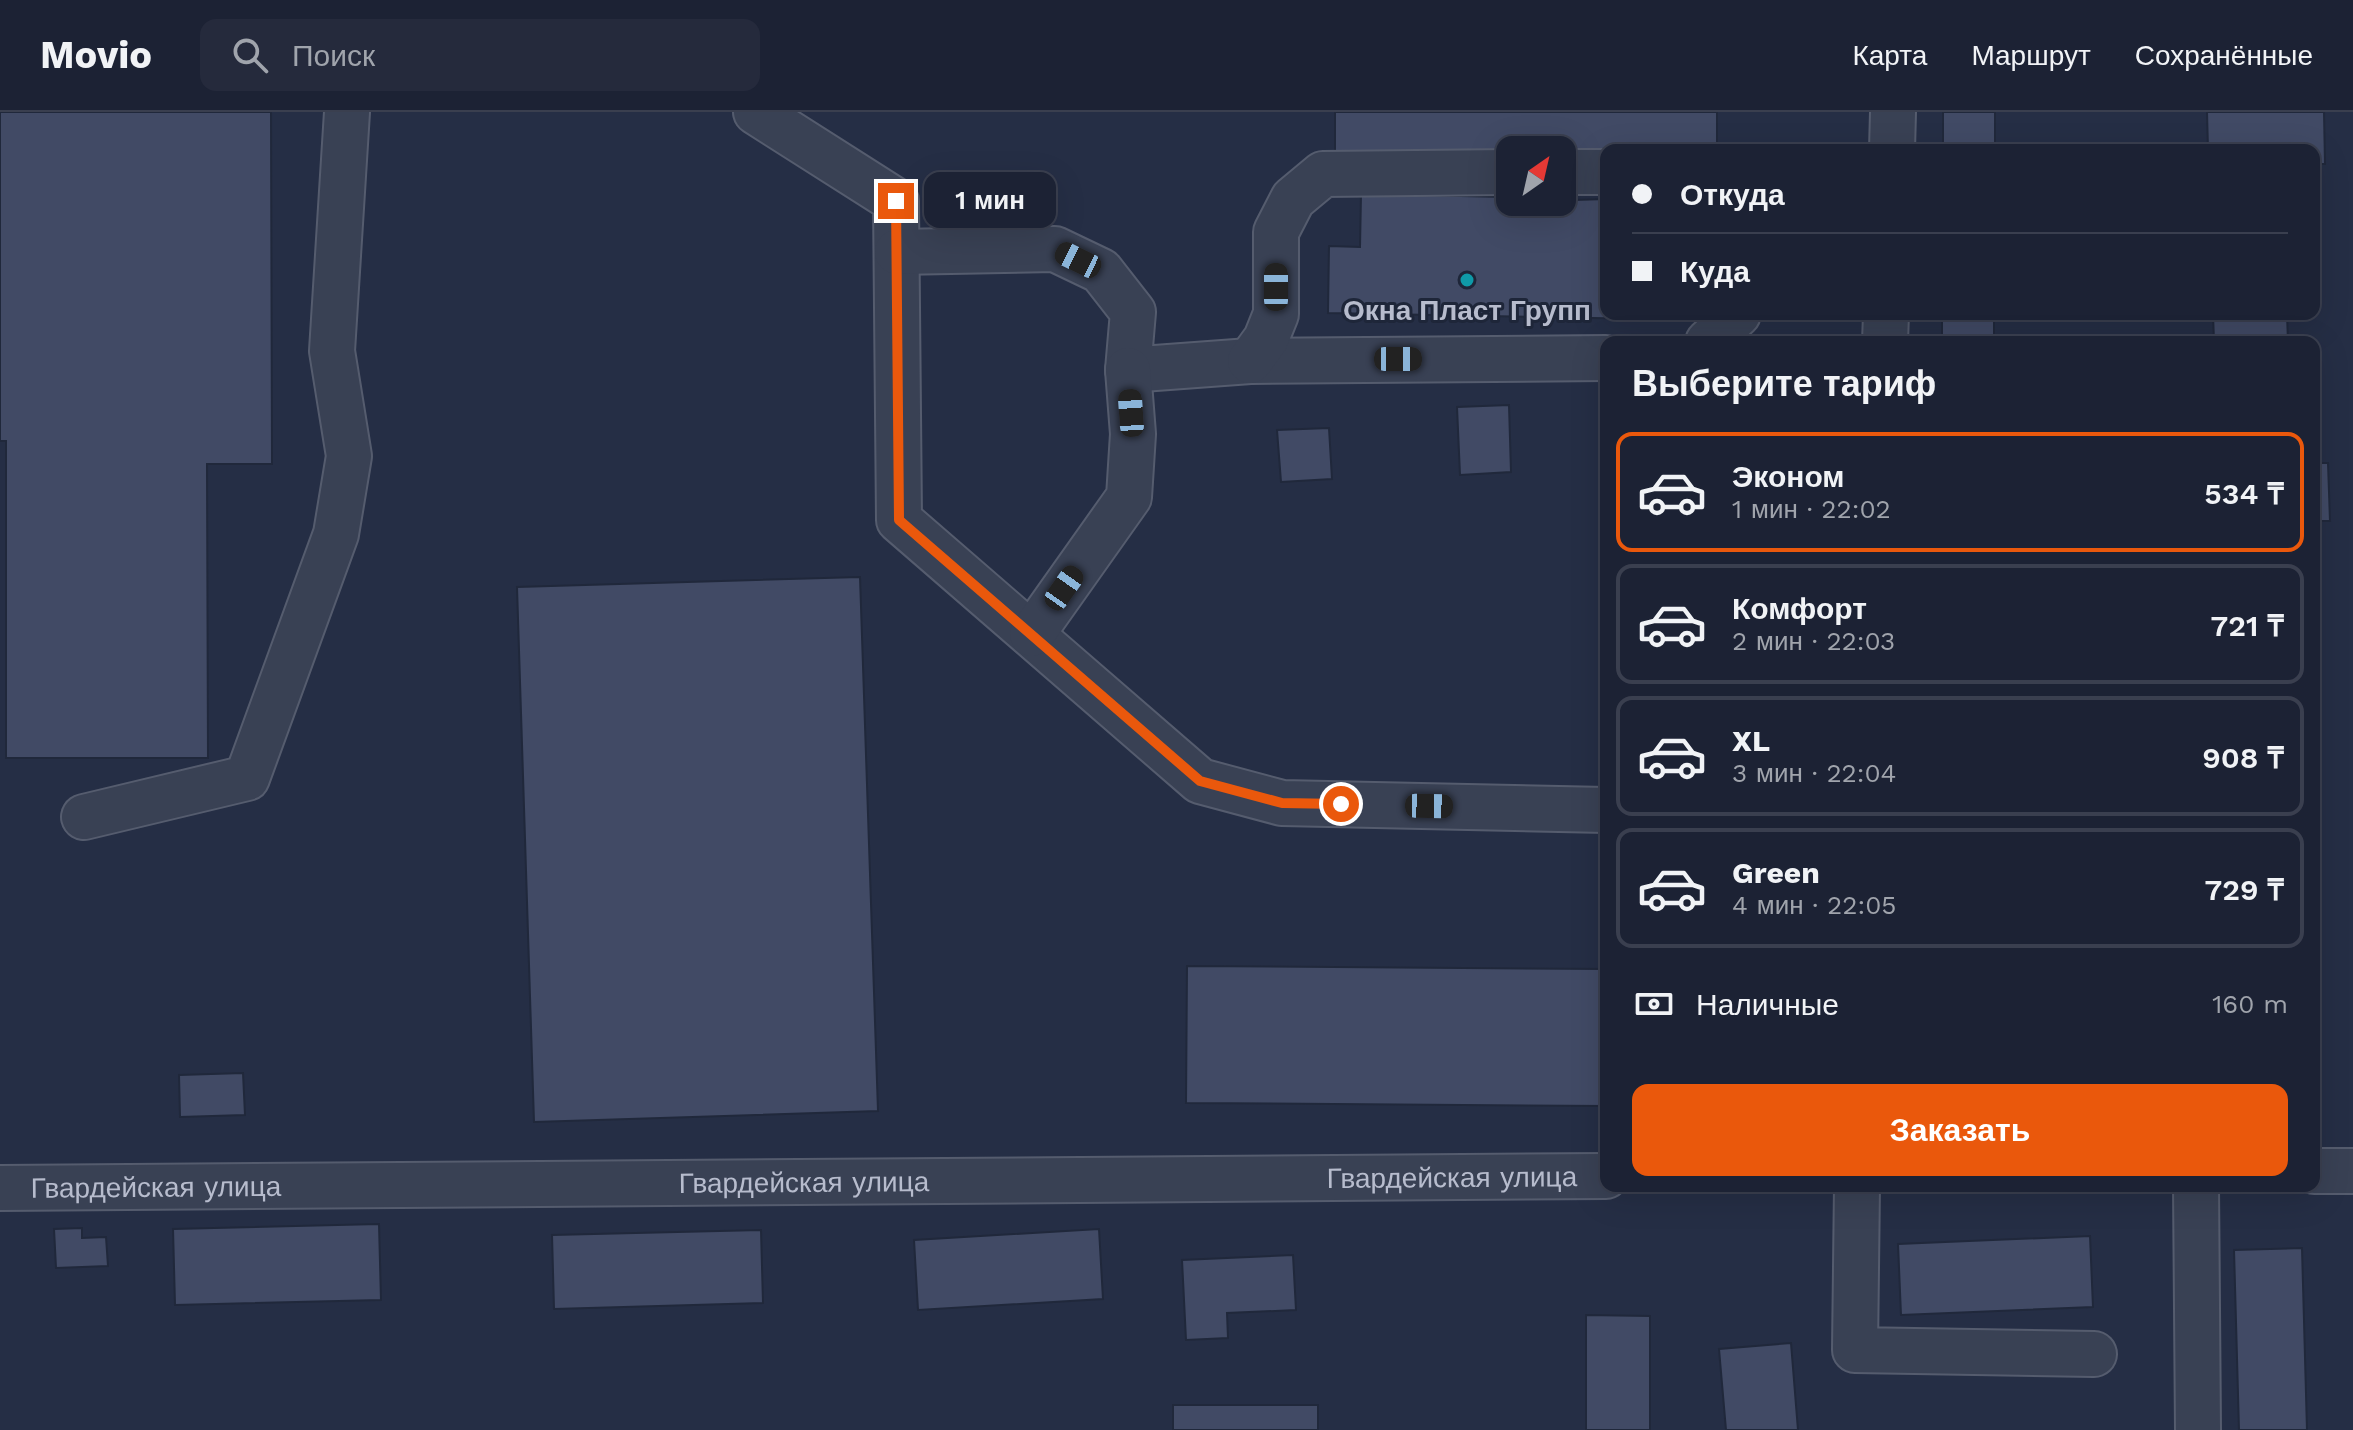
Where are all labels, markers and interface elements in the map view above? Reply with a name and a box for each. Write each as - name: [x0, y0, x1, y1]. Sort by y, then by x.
- search box: [200, 19, 760, 91]
- text: Movio: [40, 33, 152, 77]
- icon: search: [228, 33, 272, 77]
- text: Поиск: [292, 38, 375, 73]
- text: Карта: [1852, 39, 1927, 72]
- text: Маршрут: [1971, 39, 2091, 72]
- text: Сохранённые: [2135, 39, 2313, 72]
- north arrow: [1496, 136, 1576, 216]
- map controls: [1496, 136, 1576, 216]
- callout: 1 мин: [924, 173, 1056, 229]
- text: Откуда: [1680, 177, 1785, 212]
- route end: [878, 183, 914, 219]
- text: 1 мин: [955, 185, 1025, 215]
- car: [1051, 239, 1105, 281]
- text: Куда: [1680, 254, 1750, 289]
- car: [1264, 263, 1288, 311]
- marker: Окна Пласт Групп: [1458, 271, 1476, 289]
- place label: Окна Пласт Групп: [1343, 294, 1591, 327]
- car: [1374, 347, 1422, 371]
- text: Выберите тариф: [1632, 363, 1936, 405]
- car: [1117, 388, 1145, 438]
- icon: car: [1636, 456, 1708, 528]
- text: Эконом: [1732, 459, 1845, 494]
- text: 534 ₸: [2204, 476, 2284, 511]
- text: 1 мин · 22:02: [1732, 494, 1891, 524]
- car: [1040, 561, 1088, 615]
- icon: car: [1636, 588, 1708, 660]
- text: Комфорт: [1732, 591, 1867, 626]
- text: 721 ₸: [2211, 608, 2284, 643]
- text: 2 мин · 22:03: [1732, 626, 1895, 656]
- icon: car: [1636, 720, 1708, 792]
- text: XL: [1732, 723, 1770, 758]
- text: 908 ₸: [2202, 740, 2284, 775]
- text: 3 мин · 22:04: [1732, 758, 1896, 788]
- route start: [1323, 786, 1359, 822]
- car: [1405, 794, 1453, 818]
- icon: car: [1636, 852, 1708, 924]
- text: Green: [1732, 855, 1820, 890]
- text: 729 ₸: [2204, 872, 2284, 907]
- text: 4 мин · 22:05: [1732, 890, 1896, 920]
- icon: cash: [1632, 982, 1676, 1026]
- text: Наличные: [1696, 987, 1839, 1022]
- text: 160 m: [2212, 989, 2288, 1019]
- button: Заказать: [1632, 1084, 2288, 1176]
- street label: Гвардейская улица: [1327, 1160, 1578, 1195]
- street label: Гвардейская улица: [679, 1165, 930, 1200]
- street label: Гвардейская улица: [31, 1170, 282, 1205]

